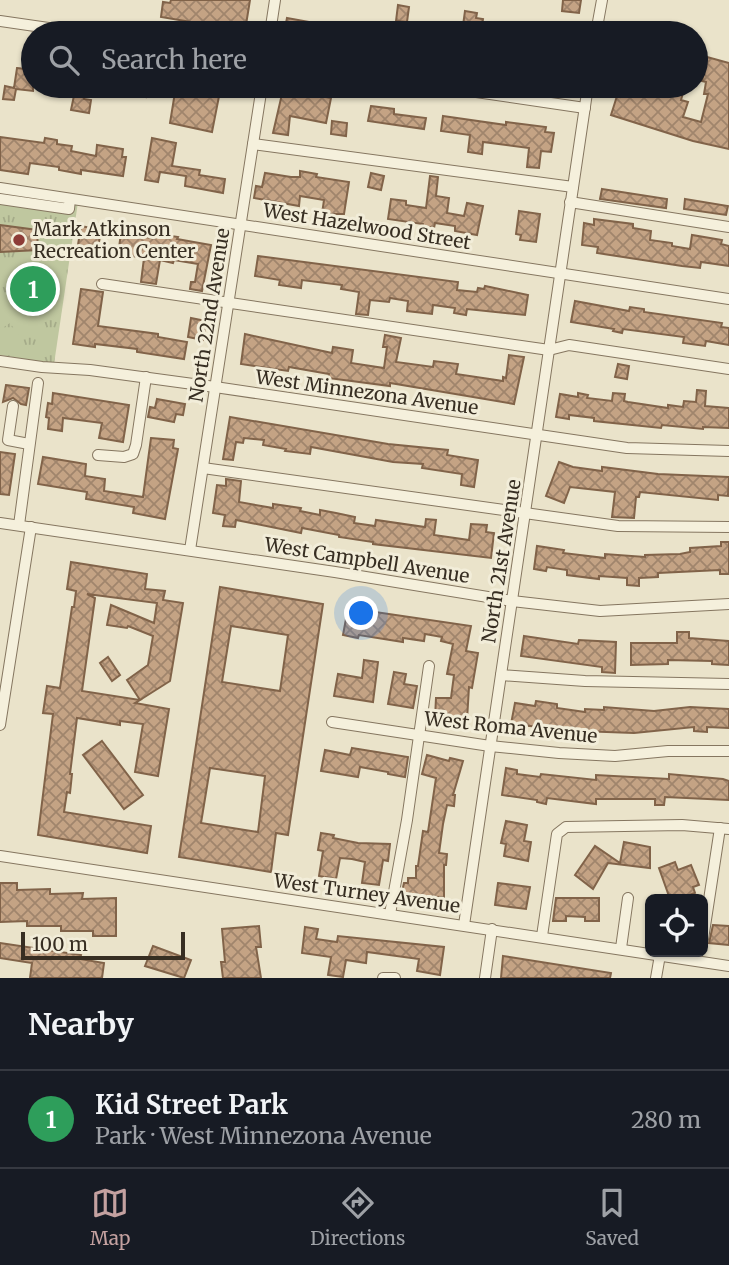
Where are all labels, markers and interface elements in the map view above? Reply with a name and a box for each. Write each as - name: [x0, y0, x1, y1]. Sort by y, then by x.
- search box: [21, 21, 708, 98]
- icon: search: [45, 41, 83, 79]
- text: Search here: [101, 43, 247, 76]
- street label: West Hazelwood Street: [260, 198, 473, 254]
- place label: Mark Atkinson Recreation Center: [33, 217, 196, 263]
- street label: North 22nd Avenue: [183, 226, 235, 404]
- marker: Mark Atkinson Recreation Center: [11, 232, 27, 248]
- pin: 1: [10, 263, 56, 315]
- street label: West Minnezona Avenue: [253, 364, 480, 420]
- street label: North 21st Avenue: [476, 477, 526, 645]
- street label: West Campbell Avenue: [262, 532, 471, 588]
- your location: [344, 596, 378, 630]
- street label: West Roma Avenue: [422, 706, 599, 748]
- street label: West Turney Avenue: [271, 868, 462, 918]
- map controls: [645, 894, 708, 957]
- button: locate: [645, 894, 708, 957]
- scale bar: [21, 929, 186, 961]
- text: 100 m: [32, 932, 88, 956]
- text: Nearby: [28, 1005, 134, 1043]
- text: Kid Street Park: [95, 1088, 288, 1121]
- text: 1: [46, 1105, 56, 1134]
- text: 280 m: [631, 1105, 701, 1134]
- text: Park · West Minnezona Avenue: [95, 1121, 432, 1150]
- tab: Map: [90, 1184, 130, 1250]
- tab: Directions: [310, 1184, 405, 1250]
- tab: Saved: [585, 1184, 639, 1250]

